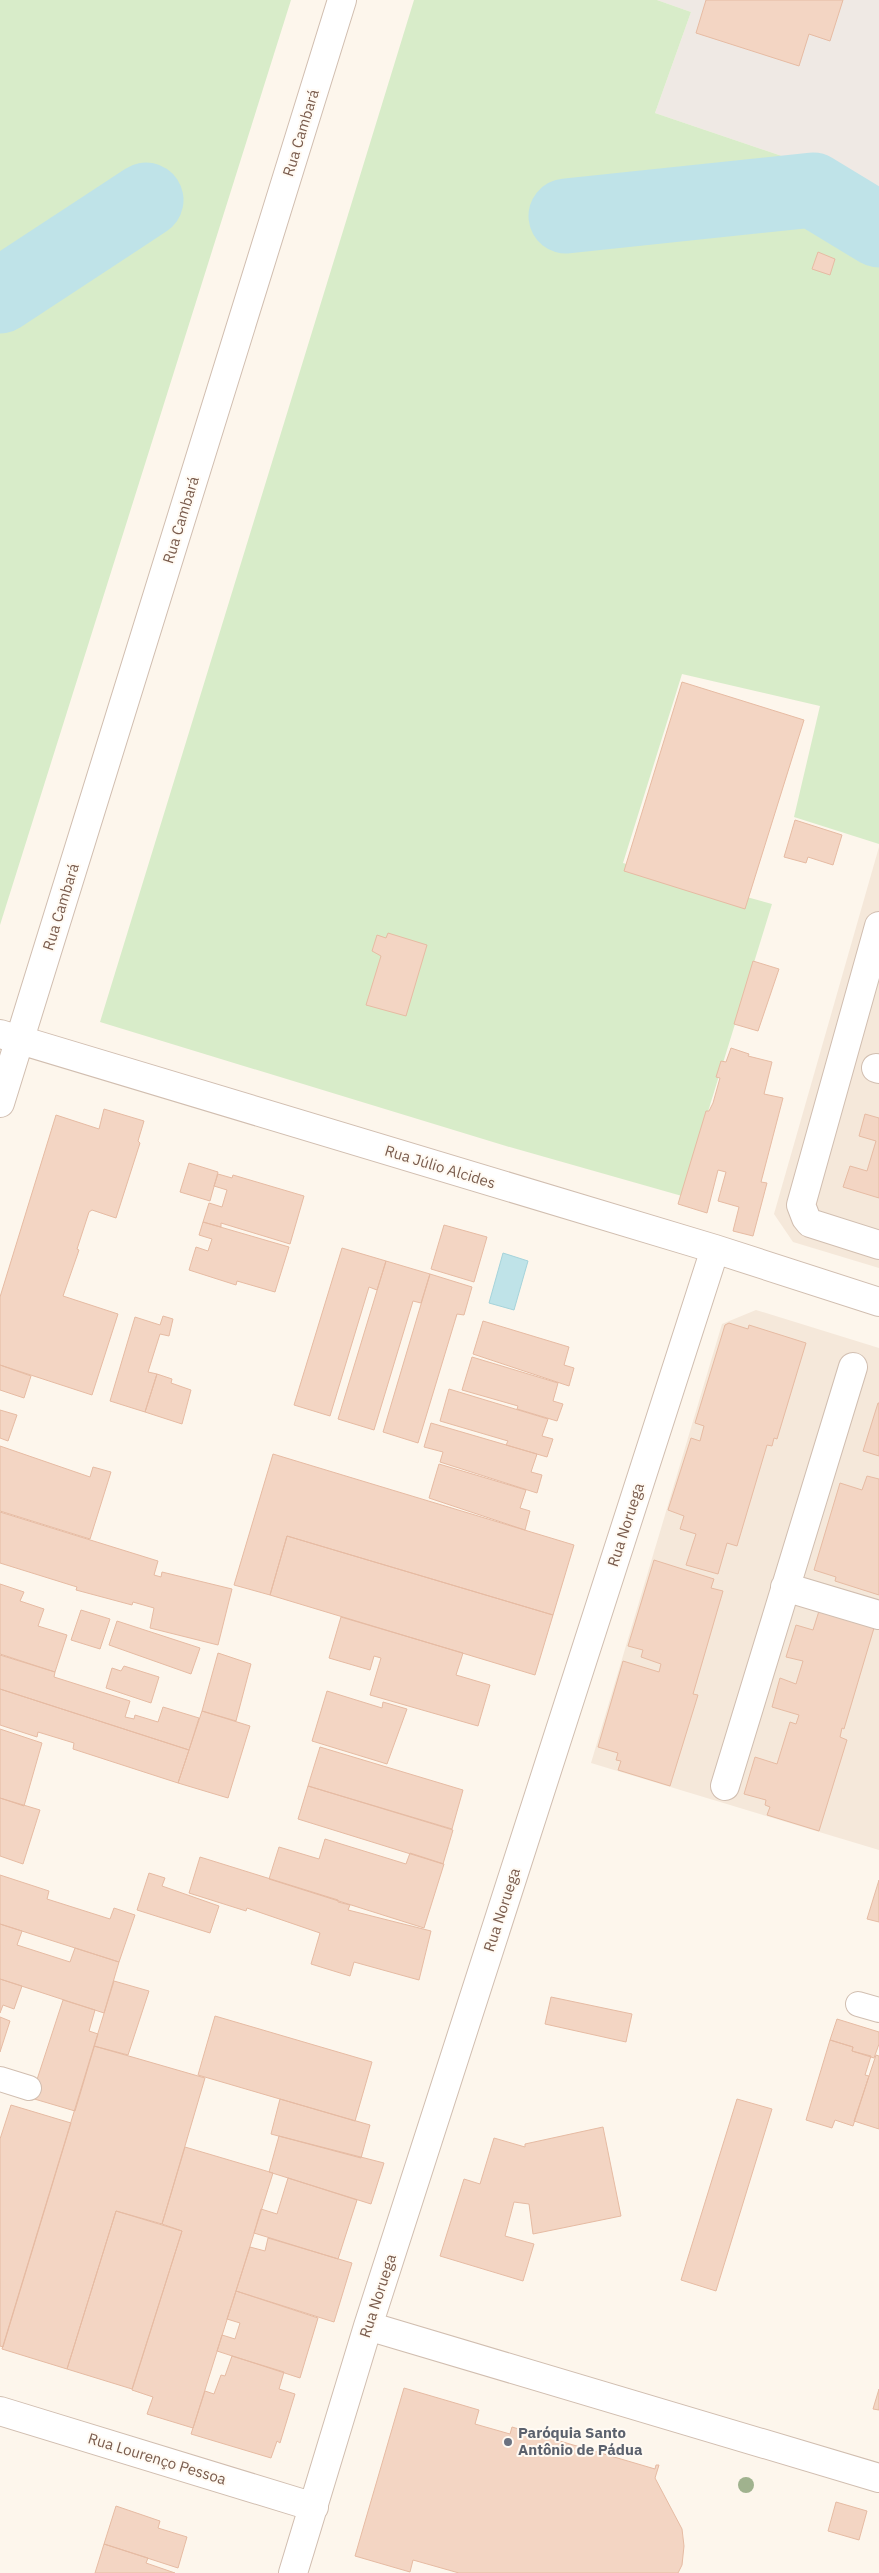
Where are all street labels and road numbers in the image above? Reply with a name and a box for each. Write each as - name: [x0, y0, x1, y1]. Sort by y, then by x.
- street label: Rua Cambará: [278, 87, 323, 179]
- street label: Rua Cambará: [158, 474, 203, 566]
- street label: Rua Cambará: [38, 861, 83, 953]
- street label: Rua Júlio Alcides: [382, 1141, 498, 1192]
- street label: Rua Noruega: [603, 1481, 648, 1569]
- street label: Rua Noruega: [479, 1866, 524, 1954]
- street label: Rua Noruega: [355, 2252, 400, 2340]
- street label: Rua Lourenço Pessoa: [86, 2428, 229, 2489]

